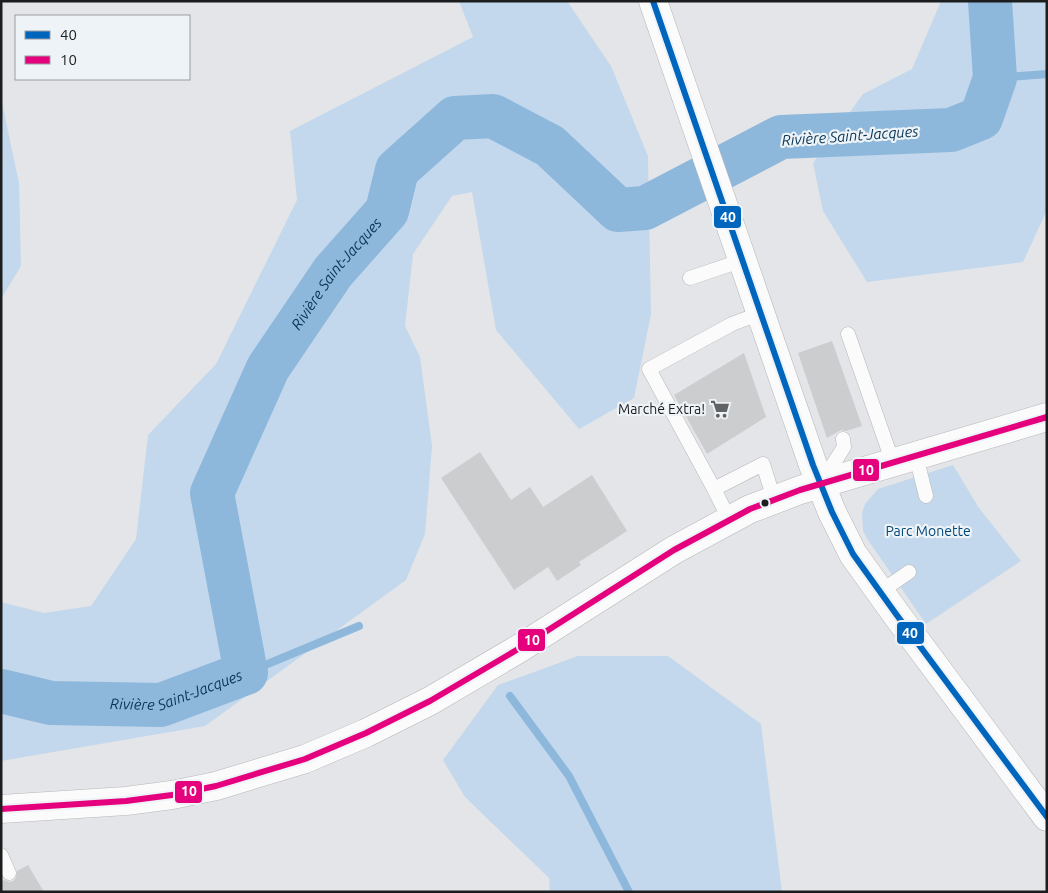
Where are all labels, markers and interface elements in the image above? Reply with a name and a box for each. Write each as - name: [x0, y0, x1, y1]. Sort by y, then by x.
- legend: [15, 15, 190, 80]
- text: 40: [60, 26, 77, 43]
- text: 10: [60, 51, 77, 68]
- water label: Rivière Saint-Jacques: [781, 122, 920, 149]
- line badge: 40: [713, 205, 742, 229]
- text: 40: [720, 209, 736, 225]
- water label: Rivière Saint-Jacques: [287, 214, 385, 333]
- supermarket icon: Marché Extra!: [709, 398, 731, 420]
- place label: Marché Extra!: [618, 401, 705, 417]
- line badge: 10: [852, 458, 880, 482]
- text: 10: [858, 462, 874, 478]
- unlabelled marker: [760, 498, 770, 508]
- park label: Parc Monette: [885, 523, 971, 539]
- line badge: 40: [896, 621, 925, 645]
- text: 40: [902, 625, 918, 641]
- line badge: 10: [517, 628, 546, 652]
- text: 10: [524, 632, 540, 648]
- water label: Rivière Saint-Jacques: [110, 666, 245, 714]
- line badge: 10: [174, 780, 203, 804]
- text: 10: [181, 783, 197, 799]

